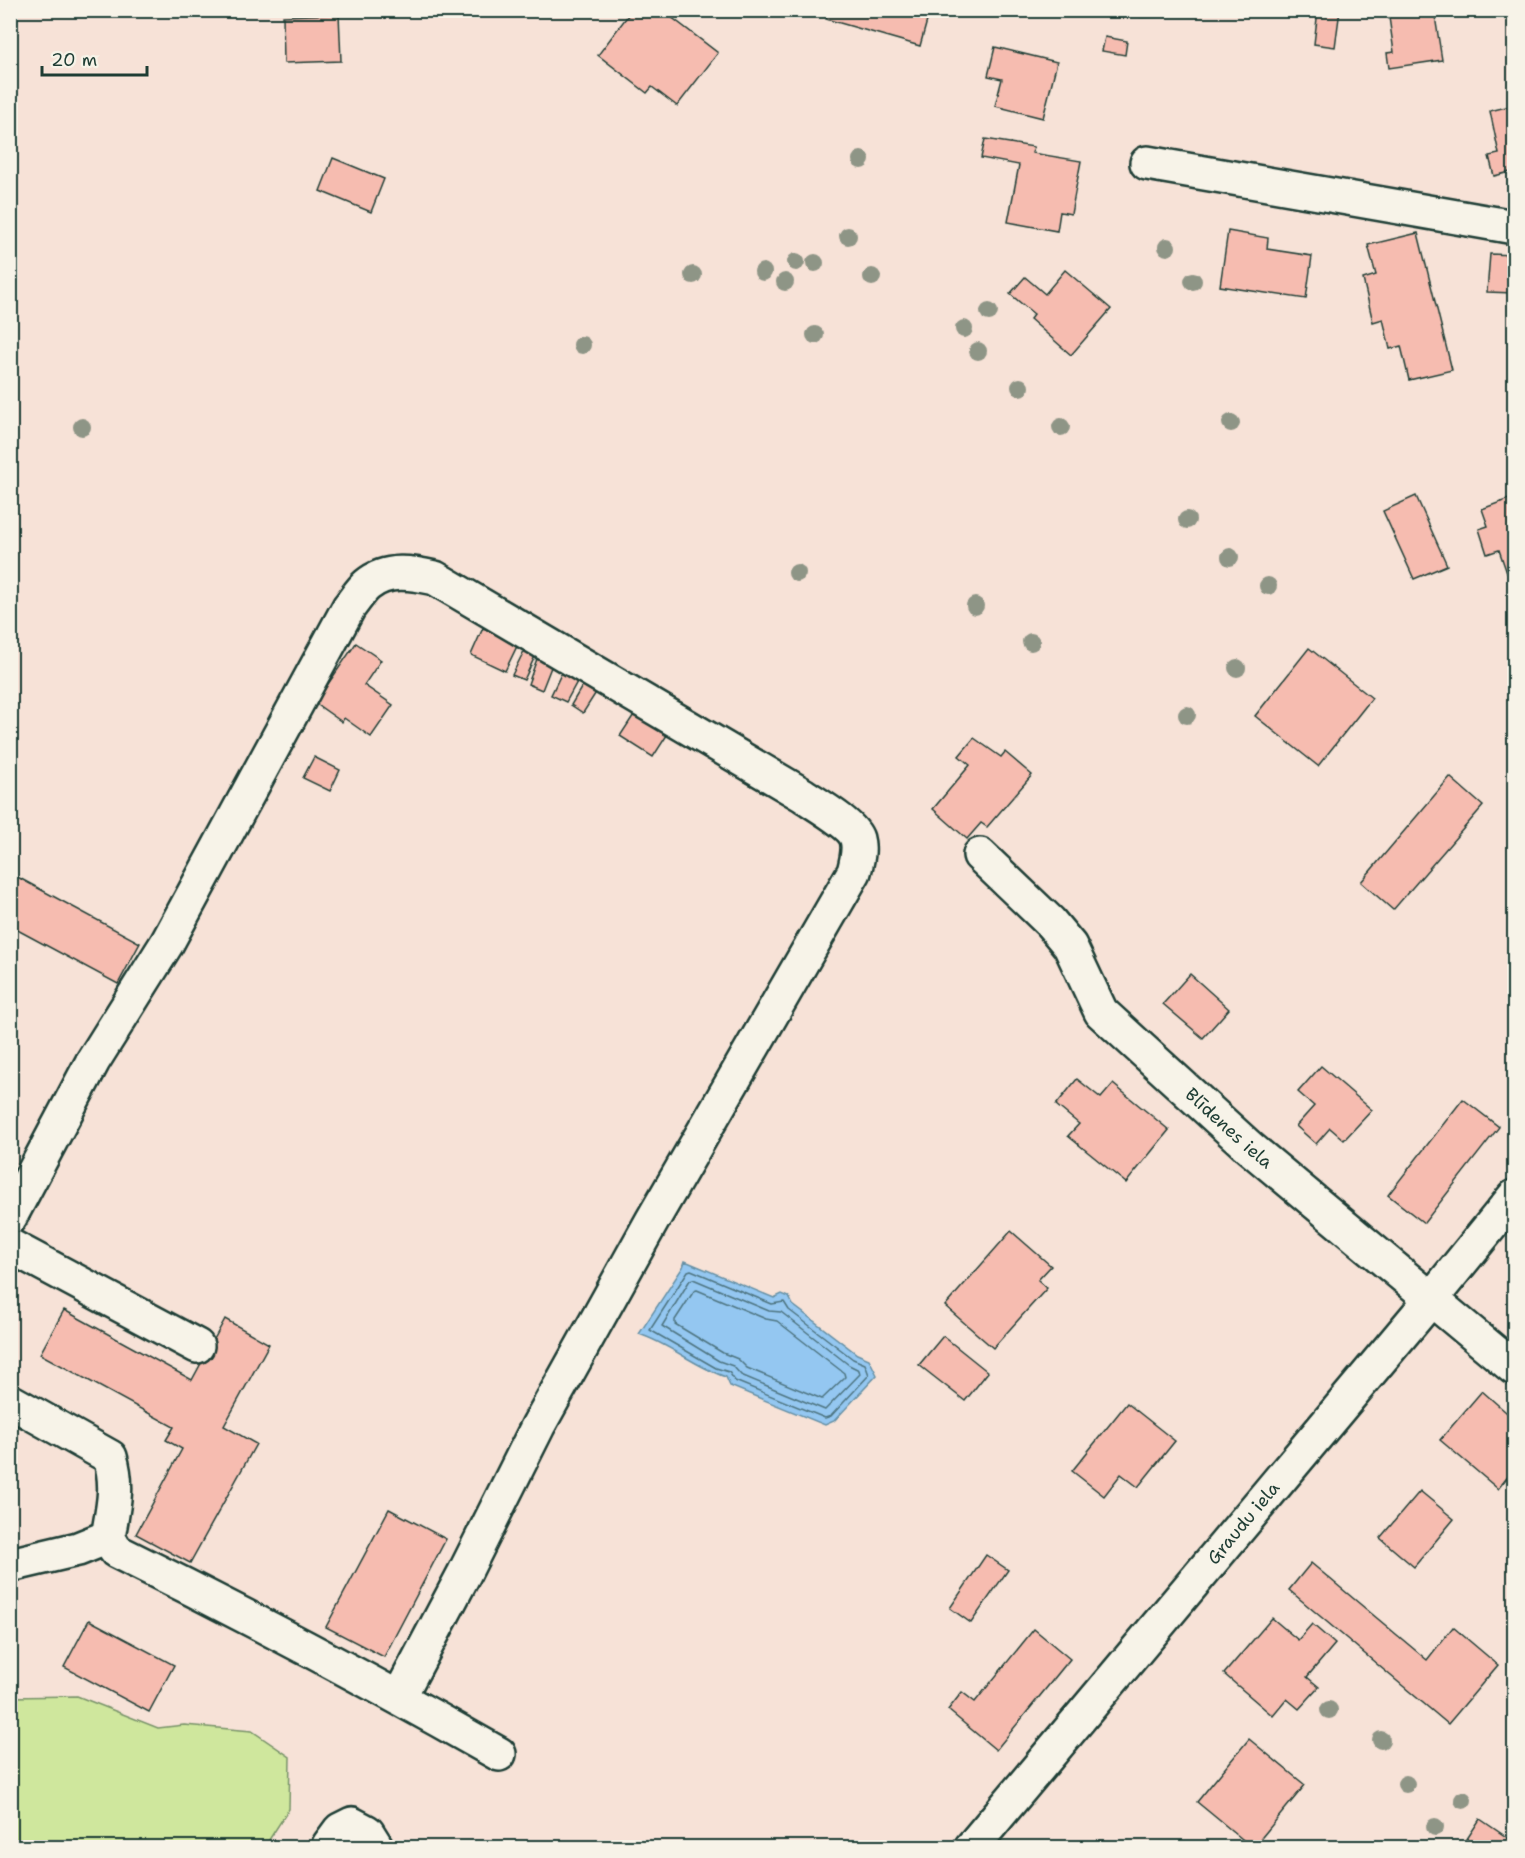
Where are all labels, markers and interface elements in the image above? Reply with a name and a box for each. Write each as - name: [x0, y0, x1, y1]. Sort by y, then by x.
- scale bar: [42, 39, 147, 77]
- text: 20 m: [51, 48, 97, 72]
- street label: Blīdenes iela: [1180, 1083, 1278, 1174]
- street label: Graudu iela: [1202, 1477, 1285, 1570]

